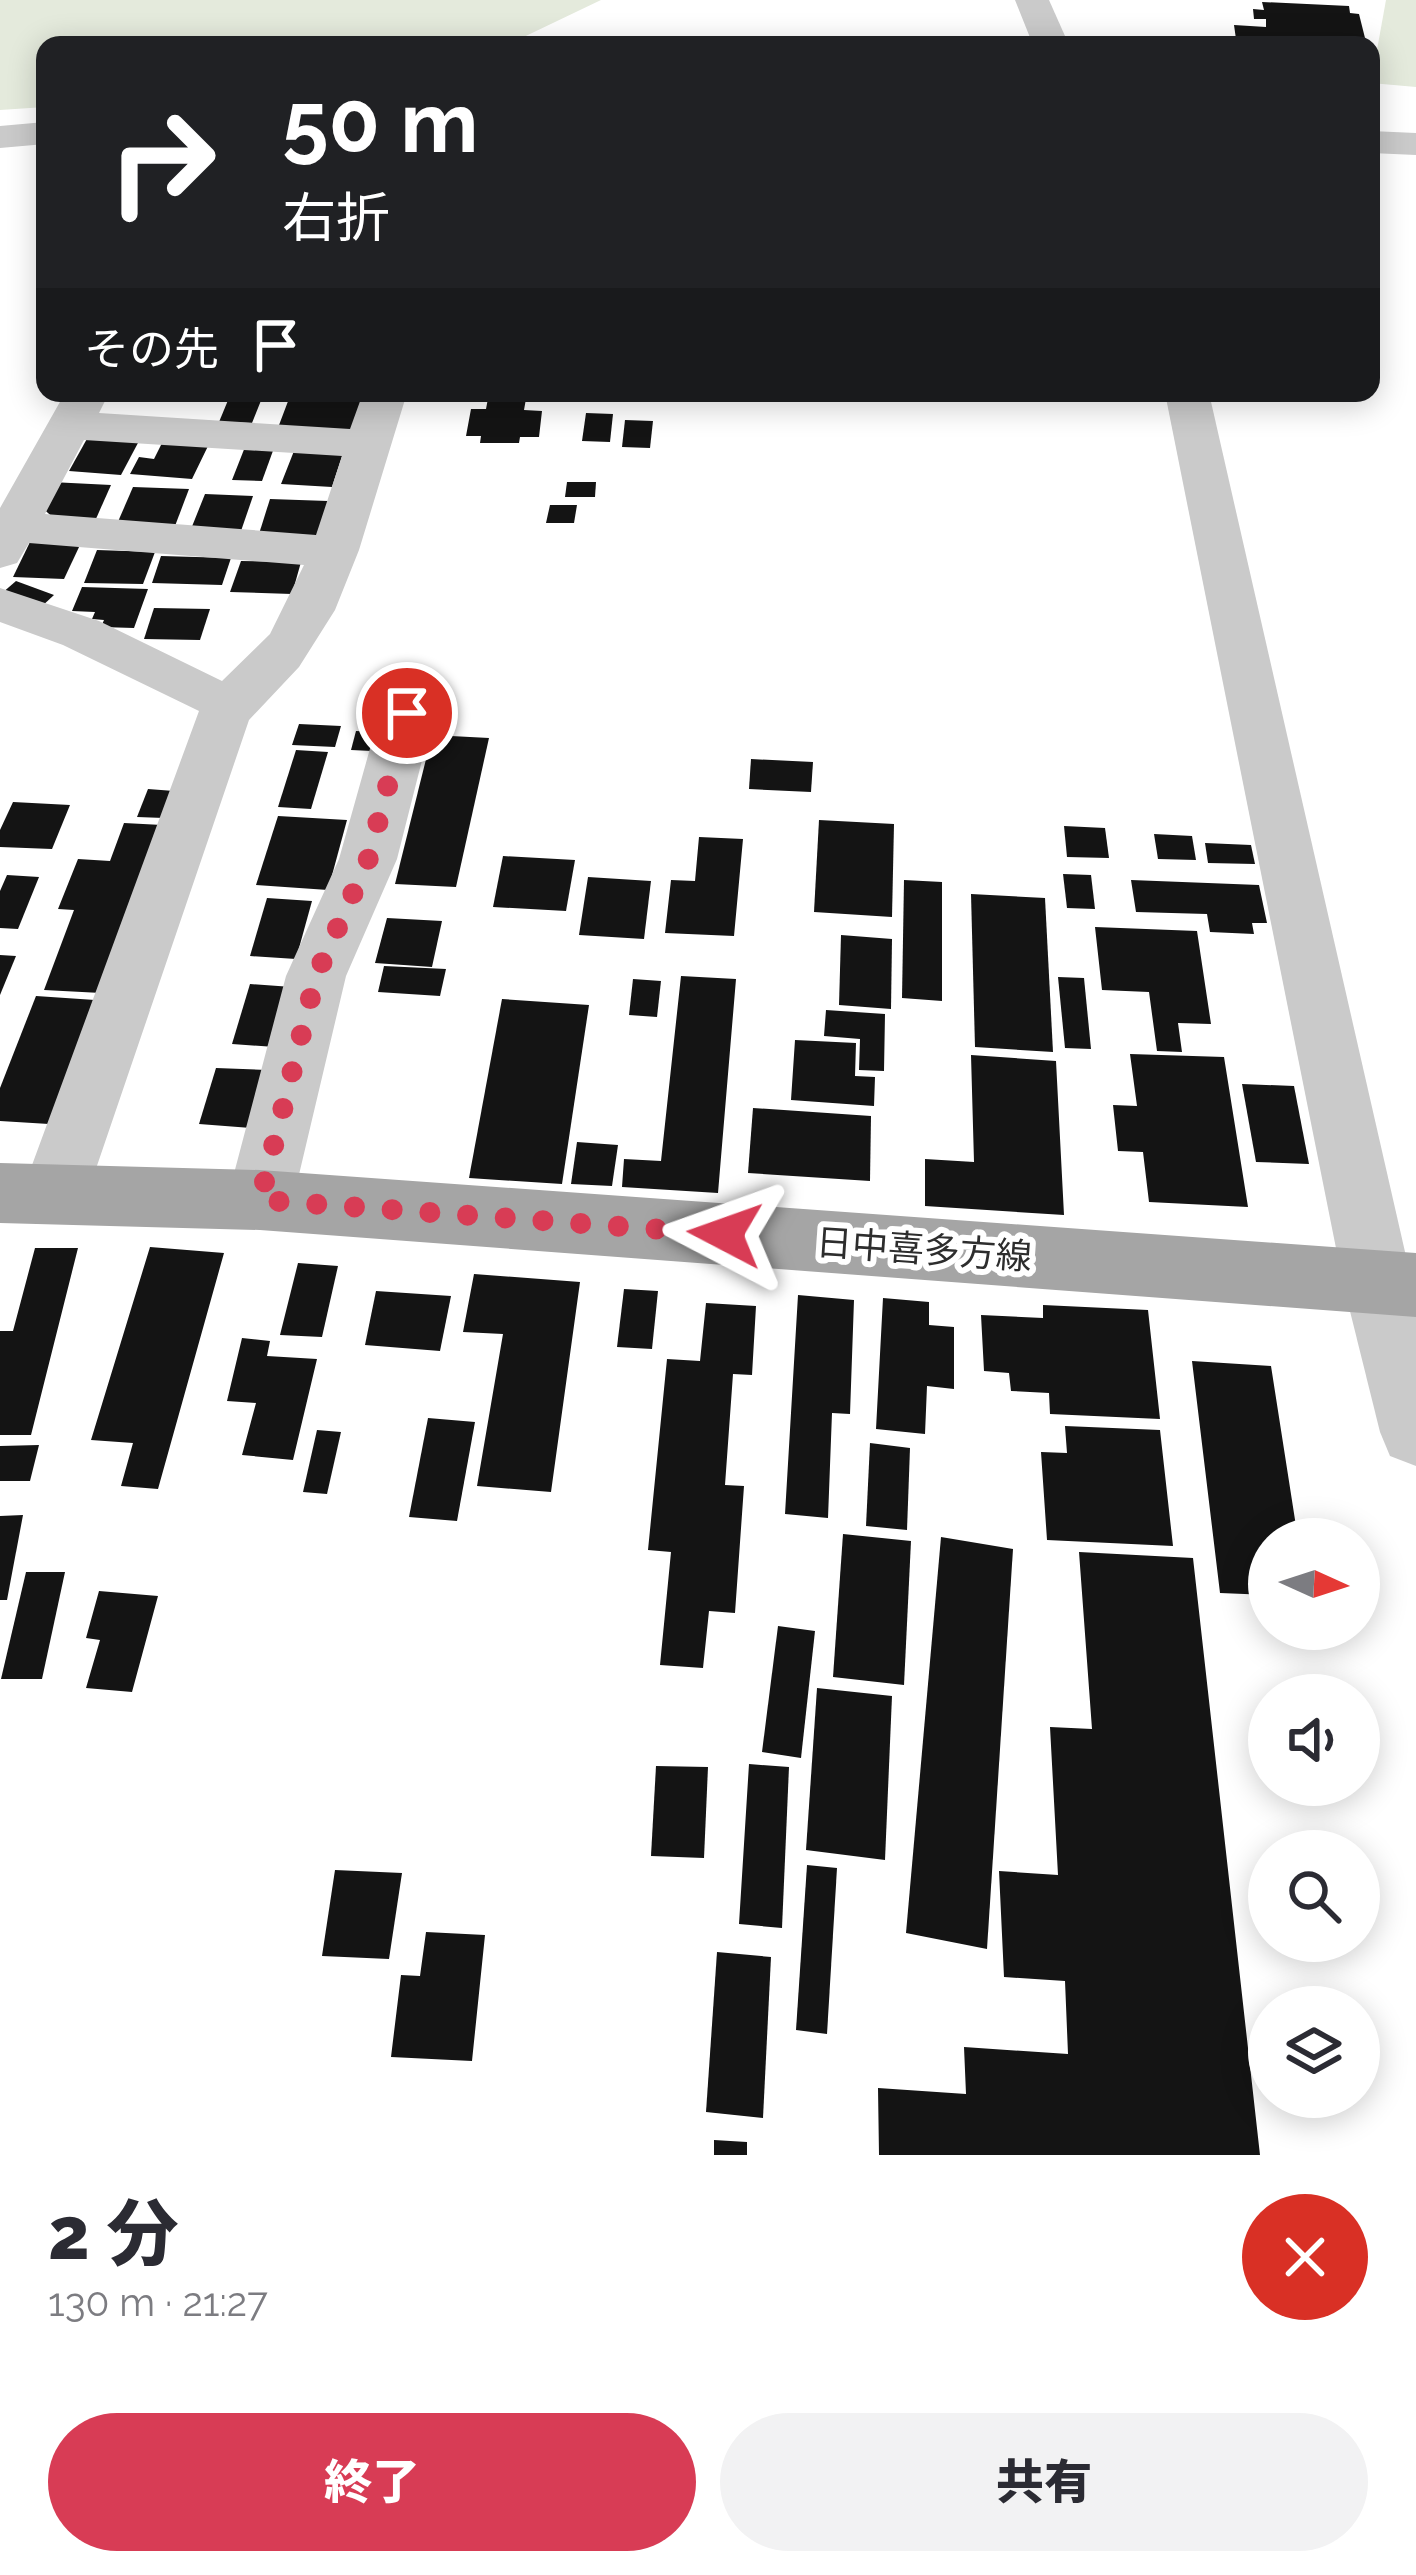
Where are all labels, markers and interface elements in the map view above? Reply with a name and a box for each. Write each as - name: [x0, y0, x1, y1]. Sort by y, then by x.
- text: 50 m: [282, 73, 478, 172]
- icon: right: [84, 84, 240, 240]
- text: 右折: [282, 186, 390, 250]
- icon: arrive: [243, 312, 309, 378]
- text: その先: [84, 323, 219, 376]
- pin: [356, 662, 458, 764]
- icon: arrive: [374, 680, 440, 746]
- position arrow: [662, 1171, 788, 1297]
- street label: 日中喜多方線: [815, 1221, 1033, 1277]
- north arrow: [1248, 1518, 1380, 1650]
- map controls: [1248, 1518, 1380, 2118]
- button: sound: [1248, 1674, 1380, 1806]
- button: search: [1248, 1830, 1380, 1962]
- button: layers: [1248, 1986, 1380, 2118]
- text: 2 分: [48, 2191, 179, 2276]
- button: close: [1242, 2194, 1368, 2320]
- text: 130 m · 21:27: [48, 2279, 268, 2325]
- button: 終了: [48, 2413, 696, 2551]
- button: 共有: [720, 2413, 1368, 2551]

